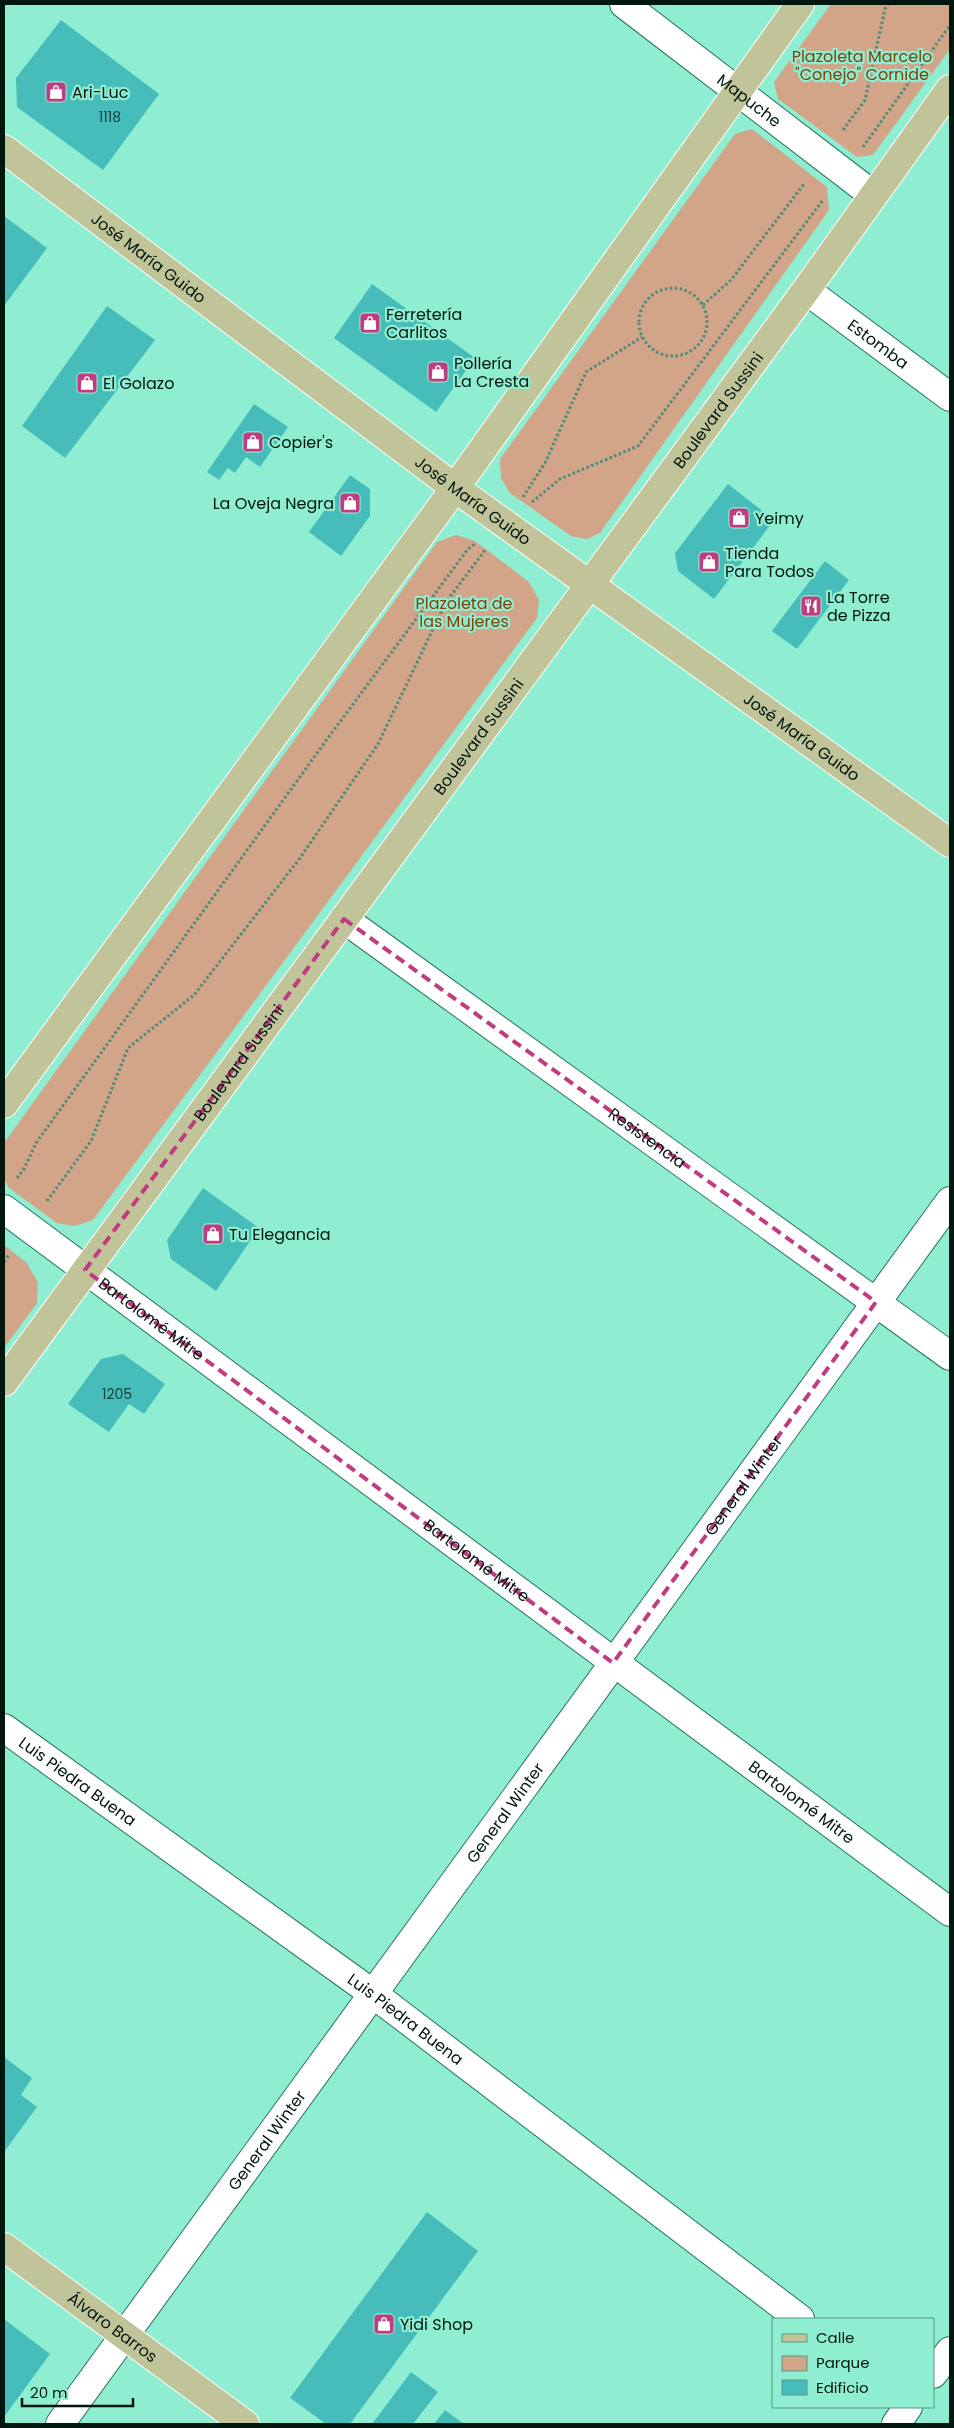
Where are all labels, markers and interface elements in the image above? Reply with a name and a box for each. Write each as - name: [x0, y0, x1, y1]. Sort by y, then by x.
- park label: Plazoleta Marcelo "Conejo" Cornide: [792, 45, 932, 86]
- street label: Mapuche: [712, 68, 786, 133]
- shop icon: Ari-Luc: [44, 80, 68, 104]
- place label: Ari-Luc: [72, 81, 129, 104]
- house number: 1118: [99, 107, 121, 127]
- street label: José María Guido: [86, 207, 211, 309]
- place label: Ferretería Carlitos: [386, 303, 462, 344]
- shop icon: Ferretería Carlitos: [358, 311, 382, 335]
- street label: Estomba: [843, 314, 913, 374]
- street label: Boulevard Sussini: [668, 347, 769, 473]
- place label: Pollería La Cresta: [454, 352, 529, 393]
- shop icon: Pollería La Cresta: [426, 360, 450, 384]
- shop icon: El Golazo: [75, 371, 99, 395]
- place label: El Golazo: [103, 372, 174, 395]
- shop icon: Copier's: [241, 430, 265, 454]
- place label: Copier's: [269, 431, 333, 454]
- street label: José María Guido: [410, 451, 535, 551]
- shop icon: La Oveja Negra: [338, 491, 362, 515]
- place label: La Oveja Negra: [213, 492, 334, 515]
- shop icon: Yeimy: [727, 506, 751, 530]
- place label: Yeimy: [755, 507, 804, 530]
- place label: Tienda Para Todos: [725, 542, 814, 583]
- shop icon: Tienda Para Todos: [697, 550, 721, 574]
- place label: La Torre de Pizza: [827, 586, 891, 627]
- park label: Plazoleta de las Mujeres: [415, 592, 513, 633]
- restaurant icon: La Torre de Pizza: [799, 594, 823, 618]
- street label: Boulevard Sussini: [428, 674, 529, 800]
- street label: José María Guido: [739, 687, 865, 787]
- street label: Boulevard Sussini: [188, 1000, 289, 1126]
- street label: Resistencia: [604, 1102, 691, 1174]
- shop icon: Tu Elegancia: [201, 1222, 225, 1246]
- place label: Tu Elegancia: [229, 1223, 331, 1246]
- street label: Bartolomé Mitre: [94, 1272, 209, 1366]
- house number: 1205: [102, 1384, 132, 1404]
- street label: General Winter: [699, 1431, 788, 1540]
- street label: Bartolomé Mitre: [419, 1514, 534, 1608]
- street label: Luis Piedra Buena: [14, 1731, 141, 1832]
- street label: Bartolomé Mitre: [744, 1755, 859, 1849]
- street label: General Winter: [461, 1758, 550, 1868]
- street label: Luis Piedra Buena: [343, 1968, 468, 2071]
- street label: General Winter: [223, 2086, 311, 2195]
- street label: Álvaro Barros: [63, 2287, 162, 2368]
- shop icon: Yidi Shop: [372, 2312, 396, 2336]
- place label: Yidi Shop: [400, 2313, 473, 2336]
- legend: [772, 2318, 934, 2408]
- text: Calle: [816, 2327, 854, 2348]
- text: Parque: [816, 2352, 869, 2373]
- scale bar: [22, 2376, 134, 2408]
- text: Edificio: [816, 2377, 869, 2398]
- text: 20 m: [30, 2382, 68, 2403]

